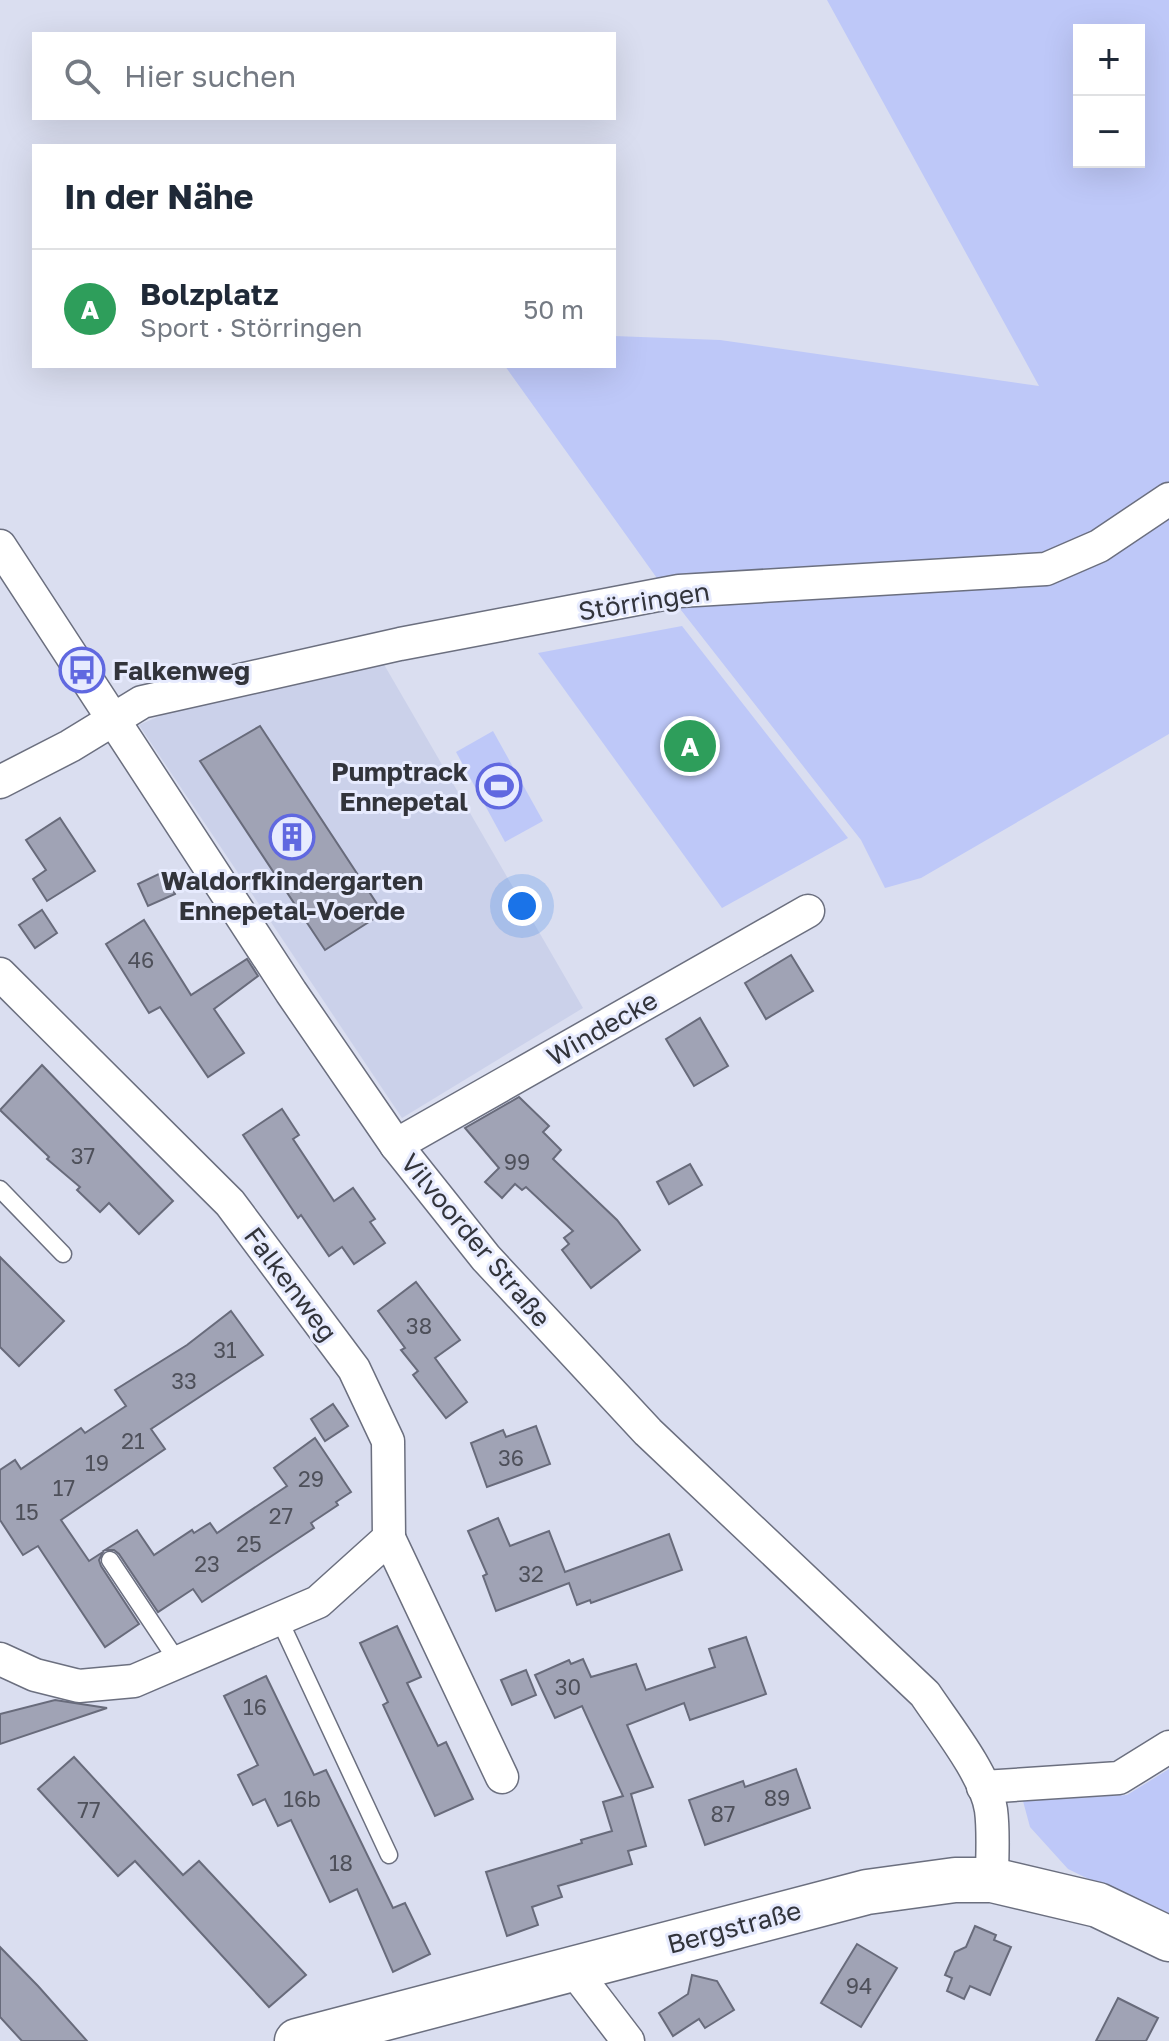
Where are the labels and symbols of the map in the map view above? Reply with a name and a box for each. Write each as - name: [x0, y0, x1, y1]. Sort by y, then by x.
- street label: Störringen: [576, 575, 712, 627]
- bus stop icon: Falkenweg: [58, 646, 106, 694]
- place label: Falkenweg: [113, 655, 250, 686]
- pin: A: [664, 716, 716, 776]
- place label: Pumptrack Ennepetal: [331, 756, 468, 817]
- sports icon: Pumptrack Ennepetal: [475, 762, 523, 810]
- building icon: Waldorfkindergarten Ennepetal-Voerde: [268, 813, 316, 861]
- place label: Waldorfkindergarten Ennepetal-Voerde: [161, 865, 423, 926]
- your location: [502, 886, 542, 926]
- house number: 46: [128, 946, 154, 973]
- street label: Windecke: [541, 984, 663, 1072]
- house number: 37: [71, 1142, 95, 1169]
- street label: Vilvoorder Straße: [395, 1147, 557, 1333]
- house number: 99: [504, 1148, 530, 1175]
- street label: Falkenweg: [238, 1221, 344, 1347]
- house number: 38: [406, 1312, 432, 1339]
- house number: 31: [213, 1336, 237, 1363]
- house number: 33: [171, 1367, 197, 1394]
- house number: 21: [121, 1427, 145, 1454]
- house number: 36: [498, 1444, 524, 1471]
- house number: 19: [85, 1449, 109, 1476]
- house number: 29: [298, 1465, 324, 1492]
- house number: 17: [53, 1474, 75, 1501]
- house number: 15: [15, 1498, 39, 1525]
- house number: 27: [269, 1502, 293, 1529]
- house number: 25: [236, 1530, 262, 1557]
- house number: 23: [194, 1550, 220, 1577]
- house number: 32: [518, 1560, 544, 1587]
- house number: 30: [555, 1673, 581, 1700]
- house number: 16: [243, 1693, 267, 1720]
- house number: 89: [764, 1784, 790, 1811]
- house number: 16b: [283, 1785, 321, 1812]
- house number: 77: [77, 1796, 101, 1823]
- house number: 87: [710, 1800, 736, 1827]
- house number: 18: [329, 1849, 353, 1876]
- street label: Bergstraße: [664, 1894, 804, 1960]
- house number: 94: [846, 1972, 872, 1999]

